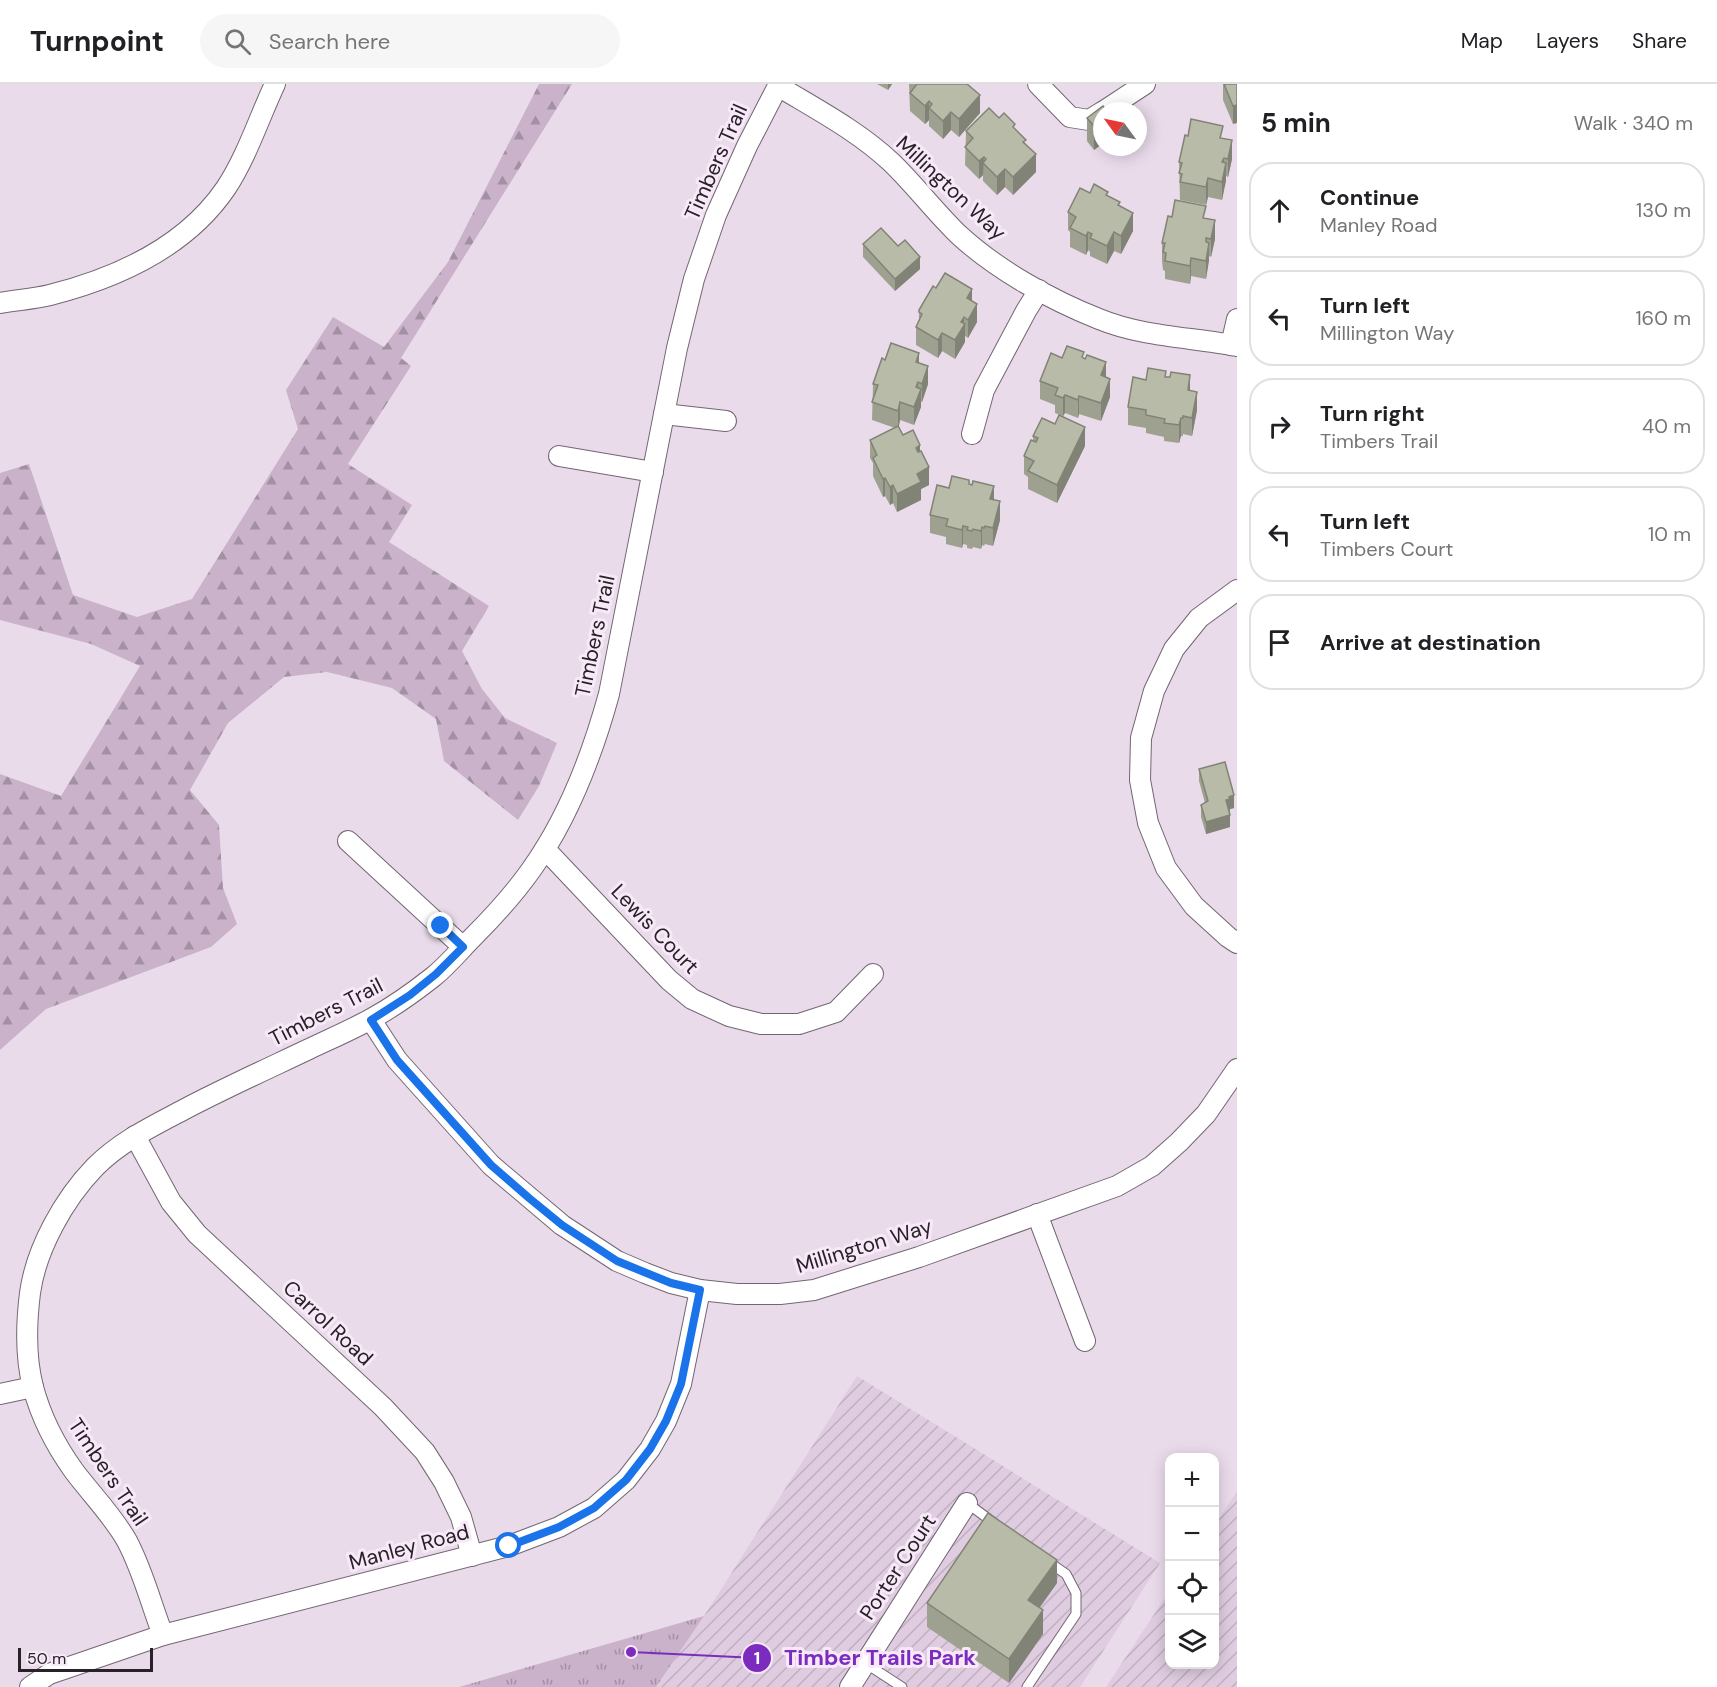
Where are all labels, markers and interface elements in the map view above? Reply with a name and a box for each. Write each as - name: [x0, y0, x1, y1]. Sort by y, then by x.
- search box: [200, 14, 620, 68]
- text: Turnpoint: [30, 23, 164, 60]
- icon: search: [221, 25, 254, 58]
- text: Search here: [269, 27, 390, 56]
- text: Map: [1461, 27, 1503, 55]
- text: Layers: [1536, 27, 1599, 55]
- text: Share: [1632, 27, 1687, 55]
- street label: Timbers Trail: [678, 100, 754, 224]
- north arrow: [1093, 102, 1147, 156]
- text: 5 min: [1261, 106, 1331, 140]
- text: Walk · 340 m: [1574, 110, 1693, 136]
- street label: Millington Way: [890, 130, 1012, 247]
- text: Continue: [1320, 183, 1419, 212]
- icon: ahead: [1263, 194, 1296, 227]
- text: 130 m: [1636, 197, 1691, 223]
- text: Manley Road: [1320, 212, 1438, 238]
- text: Turn left: [1320, 291, 1410, 320]
- icon: left: [1263, 302, 1296, 335]
- text: 160 m: [1635, 305, 1691, 331]
- text: Millington Way: [1320, 320, 1454, 346]
- text: Turn right: [1320, 399, 1425, 428]
- icon: right: [1263, 410, 1296, 443]
- text: 40 m: [1642, 413, 1691, 439]
- text: Timbers Trail: [1320, 428, 1438, 454]
- text: Turn left: [1320, 507, 1410, 536]
- icon: left: [1263, 518, 1296, 551]
- text: 10 m: [1648, 521, 1691, 547]
- text: Timbers Court: [1320, 536, 1453, 562]
- street label: Timbers Trail: [568, 572, 622, 700]
- icon: arrive: [1263, 626, 1296, 659]
- text: Arrive at destination: [1320, 628, 1541, 657]
- street label: Lewis Court: [605, 878, 705, 980]
- route end: [427, 912, 453, 938]
- street label: Timbers Trail: [264, 971, 388, 1053]
- street label: Millington Way: [792, 1212, 936, 1280]
- street label: Carrol Road: [277, 1274, 379, 1372]
- street label: Timbers Trail: [62, 1413, 154, 1531]
- map controls: [1165, 1453, 1219, 1669]
- button: +: [1165, 1453, 1219, 1507]
- button: −: [1165, 1507, 1219, 1561]
- street label: Porter Court: [853, 1509, 943, 1625]
- street label: Manley Road: [346, 1517, 472, 1577]
- route start: [495, 1532, 521, 1558]
- button: locate: [1165, 1561, 1219, 1615]
- button: layers: [1165, 1615, 1219, 1669]
- callout: Timber Trails Park: [742, 1638, 988, 1678]
- text: Timber Trails Park: [784, 1643, 976, 1672]
- scale bar: [18, 1645, 153, 1672]
- text: 1: [754, 1646, 760, 1670]
- text: 50 m: [27, 1648, 66, 1669]

